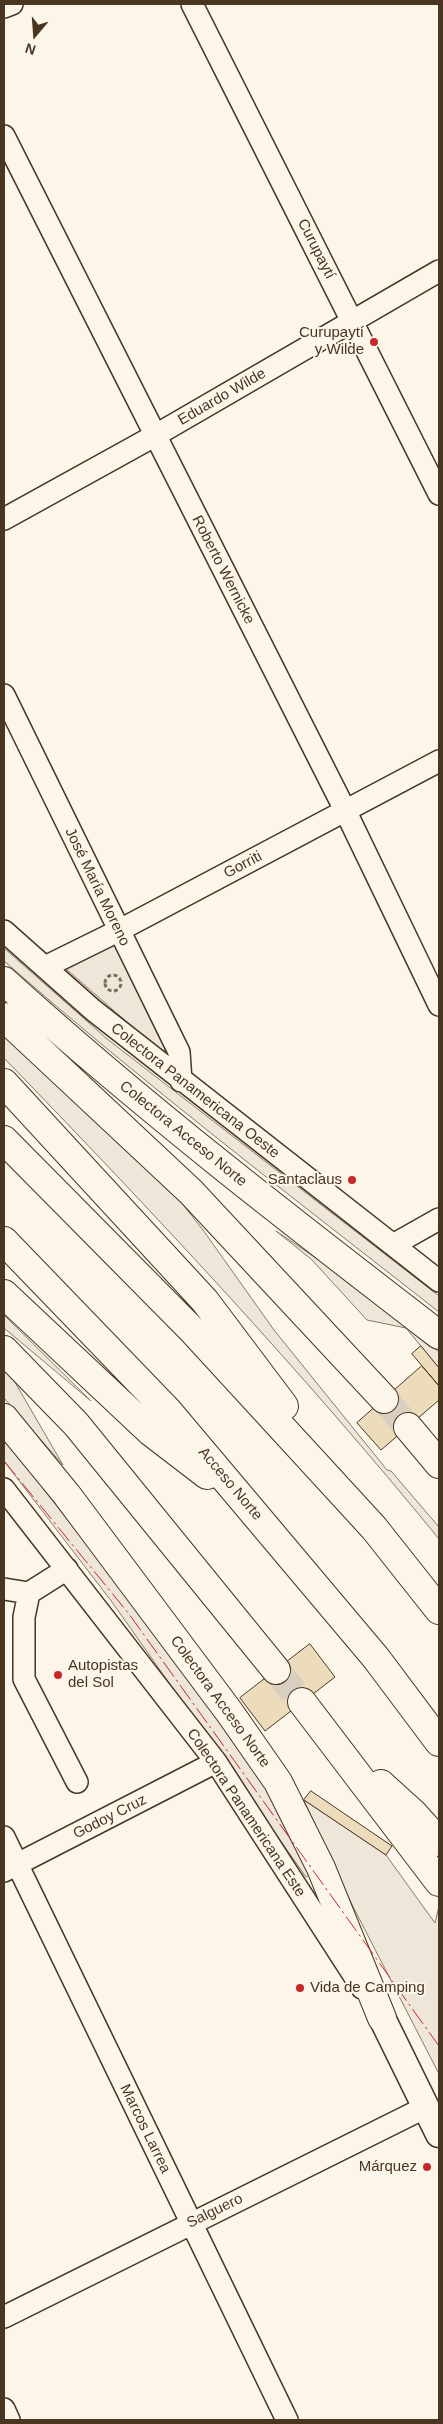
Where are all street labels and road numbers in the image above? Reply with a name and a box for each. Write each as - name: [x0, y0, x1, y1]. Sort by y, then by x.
- street label: Curupaytí: [293, 216, 339, 282]
- street label: Eduardo Wilde: [175, 365, 269, 429]
- street label: Roberto Wernicke: [188, 513, 258, 627]
- street label: José María Moreno: [61, 825, 133, 949]
- street label: Gorriti: [221, 847, 265, 883]
- street label: Colectora Panamericana Oeste: [107, 1019, 283, 1163]
- street label: Colectora Acceso Norte: [116, 1077, 250, 1191]
- street label: Acceso Norte: [194, 1444, 266, 1524]
- street label: Colectora Acceso Norte: [166, 1633, 274, 1771]
- street label: Colectora Panamericana Este: [183, 1725, 309, 1901]
- street label: Godoy Cruz: [70, 1791, 150, 1843]
- street label: Marcos Larrea: [116, 2082, 174, 2176]
- street label: Salguero: [184, 2190, 246, 2232]

